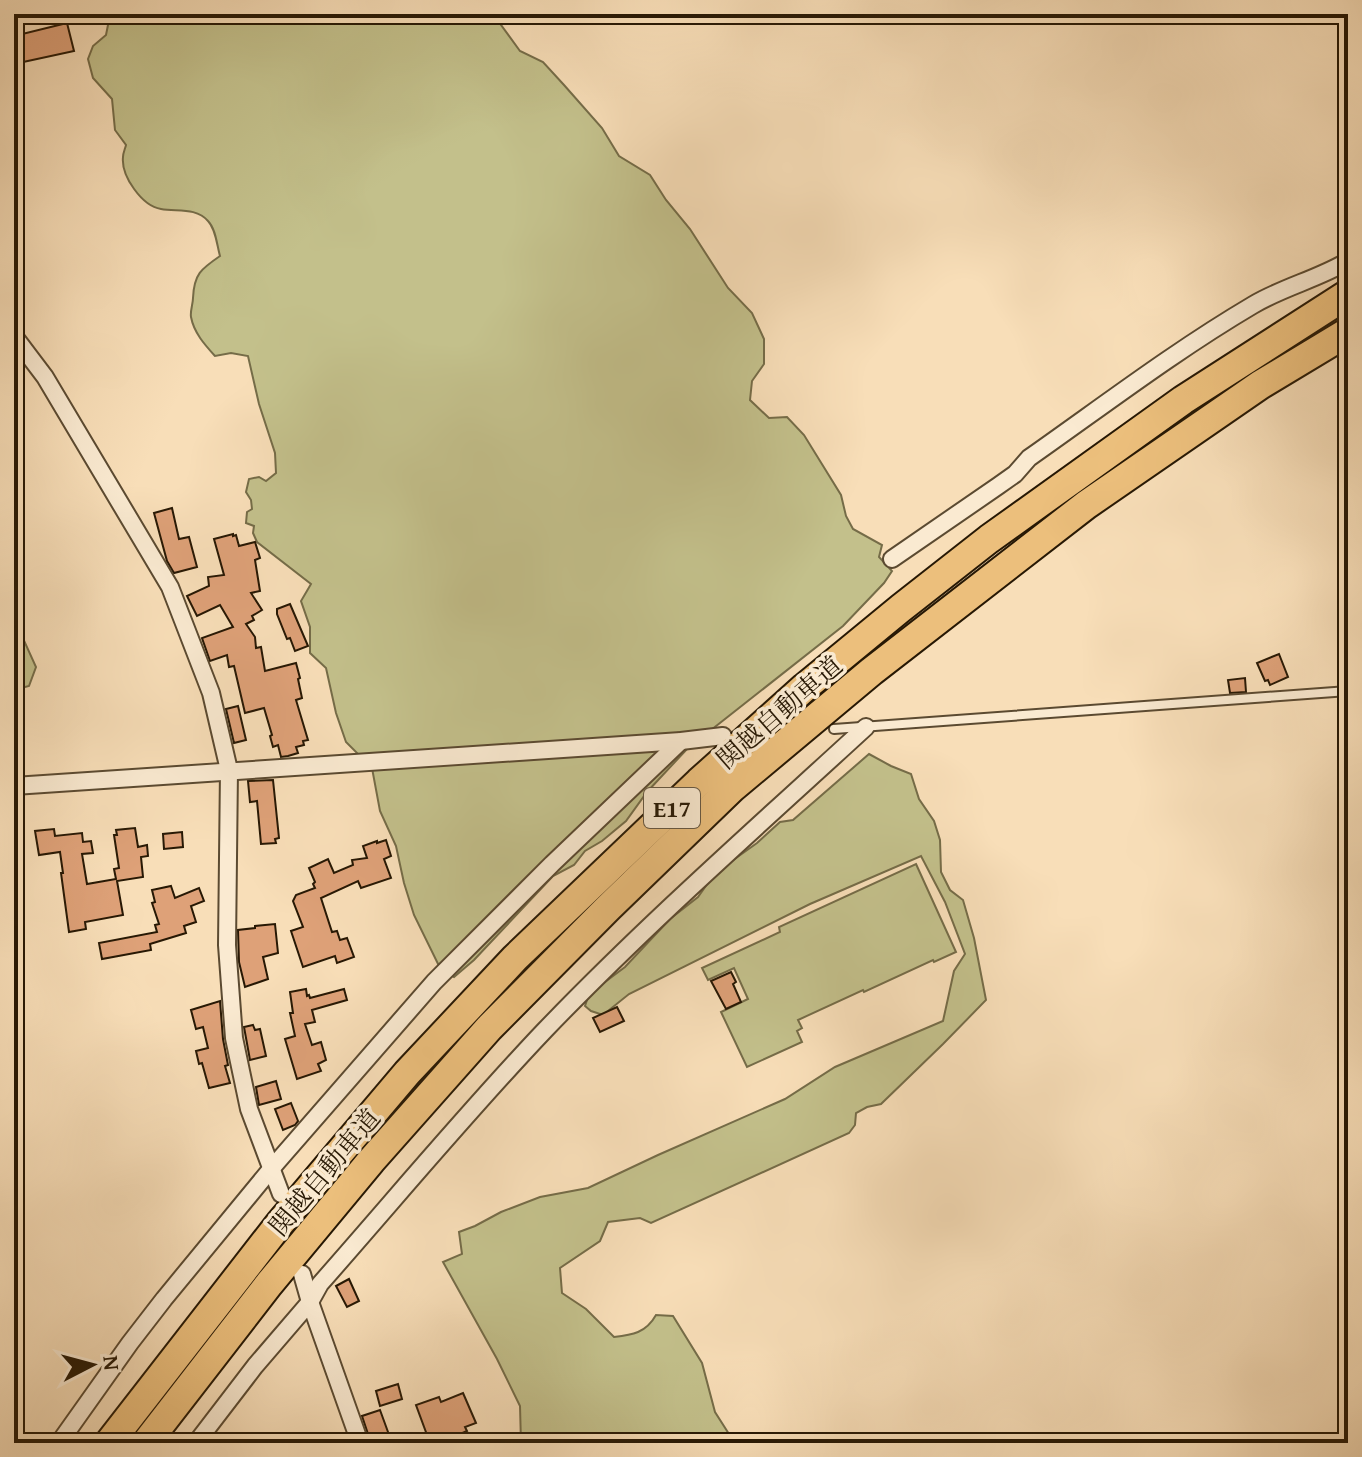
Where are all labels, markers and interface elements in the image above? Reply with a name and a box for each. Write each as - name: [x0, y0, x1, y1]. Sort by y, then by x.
- street label: 関越自動車道: [707, 646, 851, 778]
- road number: E17: [644, 788, 700, 828]
- street label: 関越自動車道: [259, 1100, 389, 1244]
- north arrow: [52, 1325, 132, 1405]
- text: N: [95, 1354, 129, 1372]

